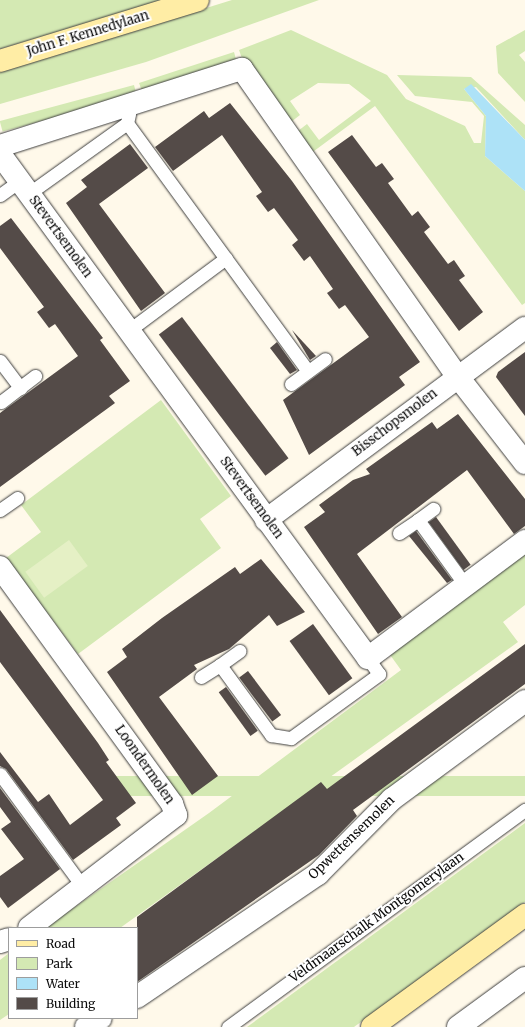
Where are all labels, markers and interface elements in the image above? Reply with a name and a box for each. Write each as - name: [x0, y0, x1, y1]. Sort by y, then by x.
- street label: John F. Kennedylaan: [25, 8, 151, 60]
- street label: Stevertsemolen: [25, 193, 95, 281]
- street label: Bisschopsmolen: [349, 386, 441, 460]
- street label: Stevertsemolen: [216, 454, 286, 542]
- street label: Loondermolen: [111, 723, 177, 807]
- street label: Opwettensemolen: [306, 793, 398, 883]
- street label: Veldmaarschalk Montgomerylaan: [287, 850, 467, 986]
- legend: [8, 927, 138, 1019]
- text: Road: [46, 936, 75, 951]
- text: Park: [46, 956, 73, 971]
- text: Water: [46, 976, 80, 991]
- text: Building: [46, 996, 95, 1011]

